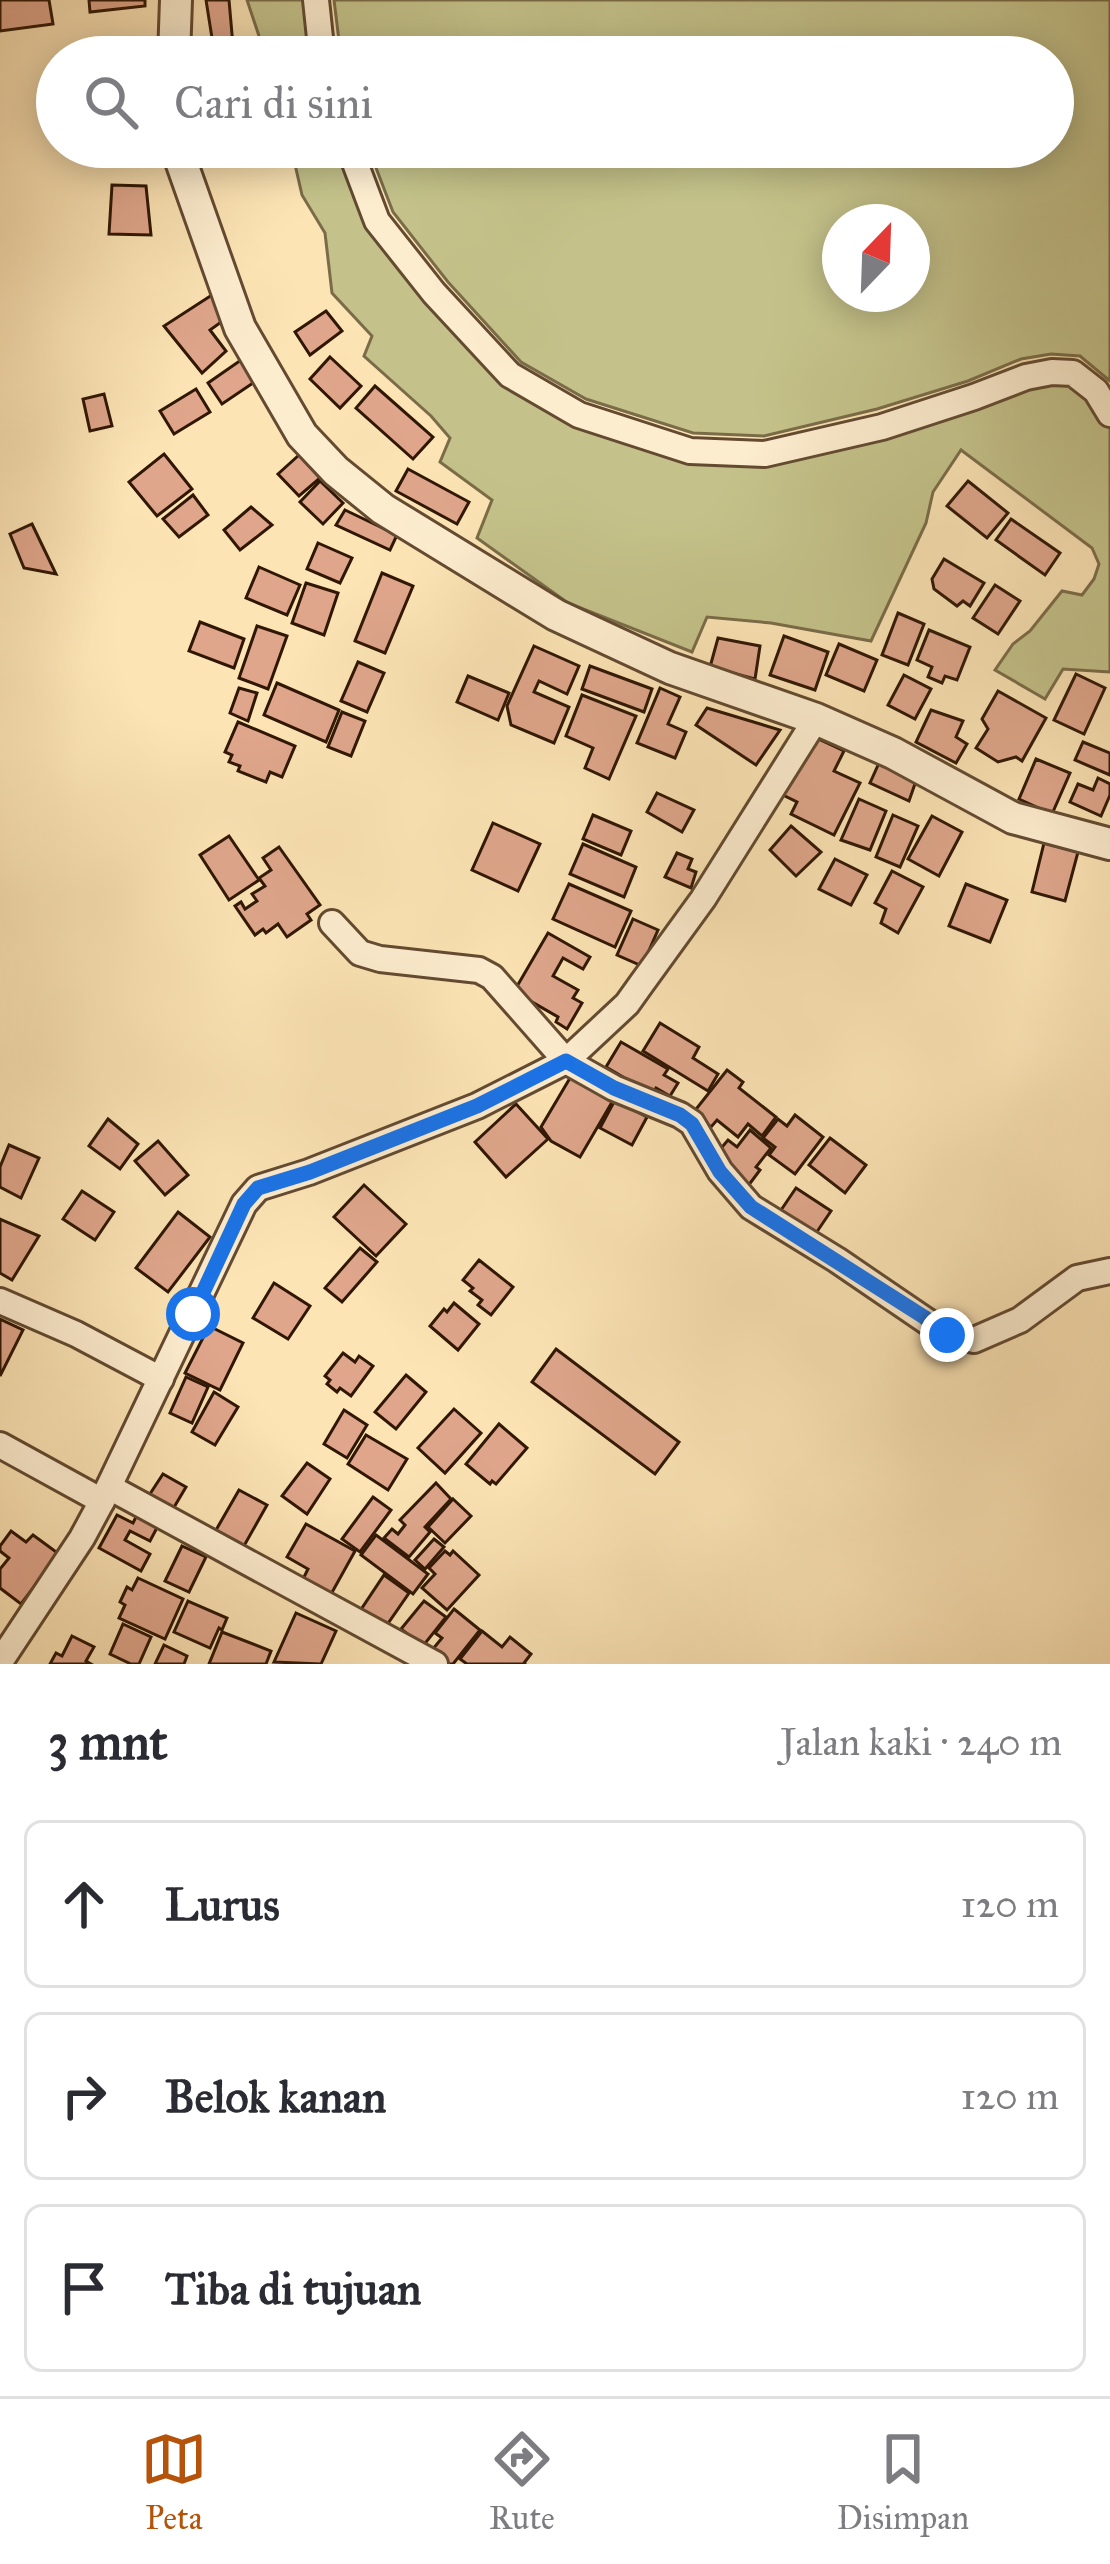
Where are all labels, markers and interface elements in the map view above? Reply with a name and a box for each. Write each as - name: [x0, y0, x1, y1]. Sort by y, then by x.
- search box: [36, 36, 1074, 168]
- icon: search: [78, 69, 144, 135]
- text: Cari di sini: [174, 75, 373, 130]
- north arrow: [822, 204, 930, 312]
- route start: [166, 1287, 220, 1341]
- route end: [920, 1308, 974, 1362]
- text: 3 mnt: [48, 1711, 168, 1773]
- text: Jalan kaki · 240 m: [781, 1718, 1062, 1766]
- icon: ahead: [51, 1871, 117, 1937]
- text: Lurus: [165, 1877, 280, 1932]
- text: 120 m: [960, 1880, 1059, 1928]
- icon: right: [51, 2063, 117, 2129]
- text: Belok kanan: [165, 2069, 386, 2124]
- text: 120 m: [960, 2072, 1059, 2120]
- icon: arrive: [51, 2255, 117, 2321]
- text: Tiba di tujuan: [165, 2261, 421, 2316]
- tab: Peta: [141, 2426, 207, 2538]
- tab: Rute: [489, 2426, 555, 2538]
- tab: Disimpan: [837, 2426, 969, 2538]

